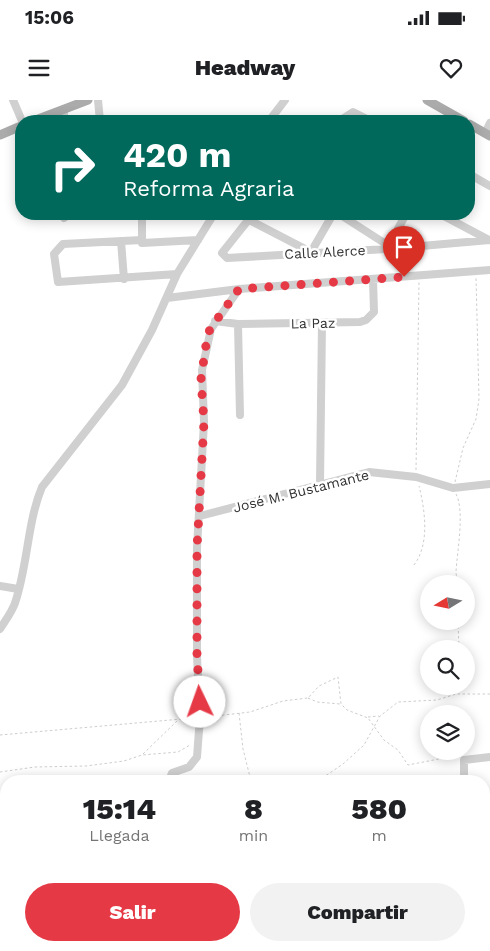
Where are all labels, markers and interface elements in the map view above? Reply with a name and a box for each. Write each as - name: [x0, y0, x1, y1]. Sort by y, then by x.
- text: 15:06: [25, 6, 74, 29]
- icon: menu: [25, 54, 53, 82]
- icon: heart: [437, 54, 465, 82]
- text: Headway: [195, 55, 295, 80]
- text: 420 m: [123, 134, 232, 176]
- icon: right: [40, 135, 105, 200]
- text: Reforma Agraria: [123, 176, 295, 201]
- pin: [383, 226, 425, 277]
- icon: arrive: [390, 233, 418, 261]
- street label: Calle Alerce: [284, 242, 366, 262]
- street label: La Paz: [291, 315, 335, 331]
- street label: José M. Bustamante: [231, 466, 371, 516]
- north arrow: [420, 575, 475, 630]
- map controls: [420, 575, 475, 760]
- button: search: [420, 640, 475, 695]
- position arrow: [173, 675, 225, 727]
- button: layers: [420, 705, 475, 760]
- text: 15:14: [83, 791, 156, 826]
- text: 8: [244, 791, 263, 826]
- text: 580: [351, 791, 407, 826]
- text: Llegada: [89, 826, 150, 845]
- text: min: [239, 826, 268, 845]
- text: m: [371, 826, 387, 845]
- button: Salir: [25, 883, 240, 941]
- button: Compartir: [250, 883, 465, 941]

